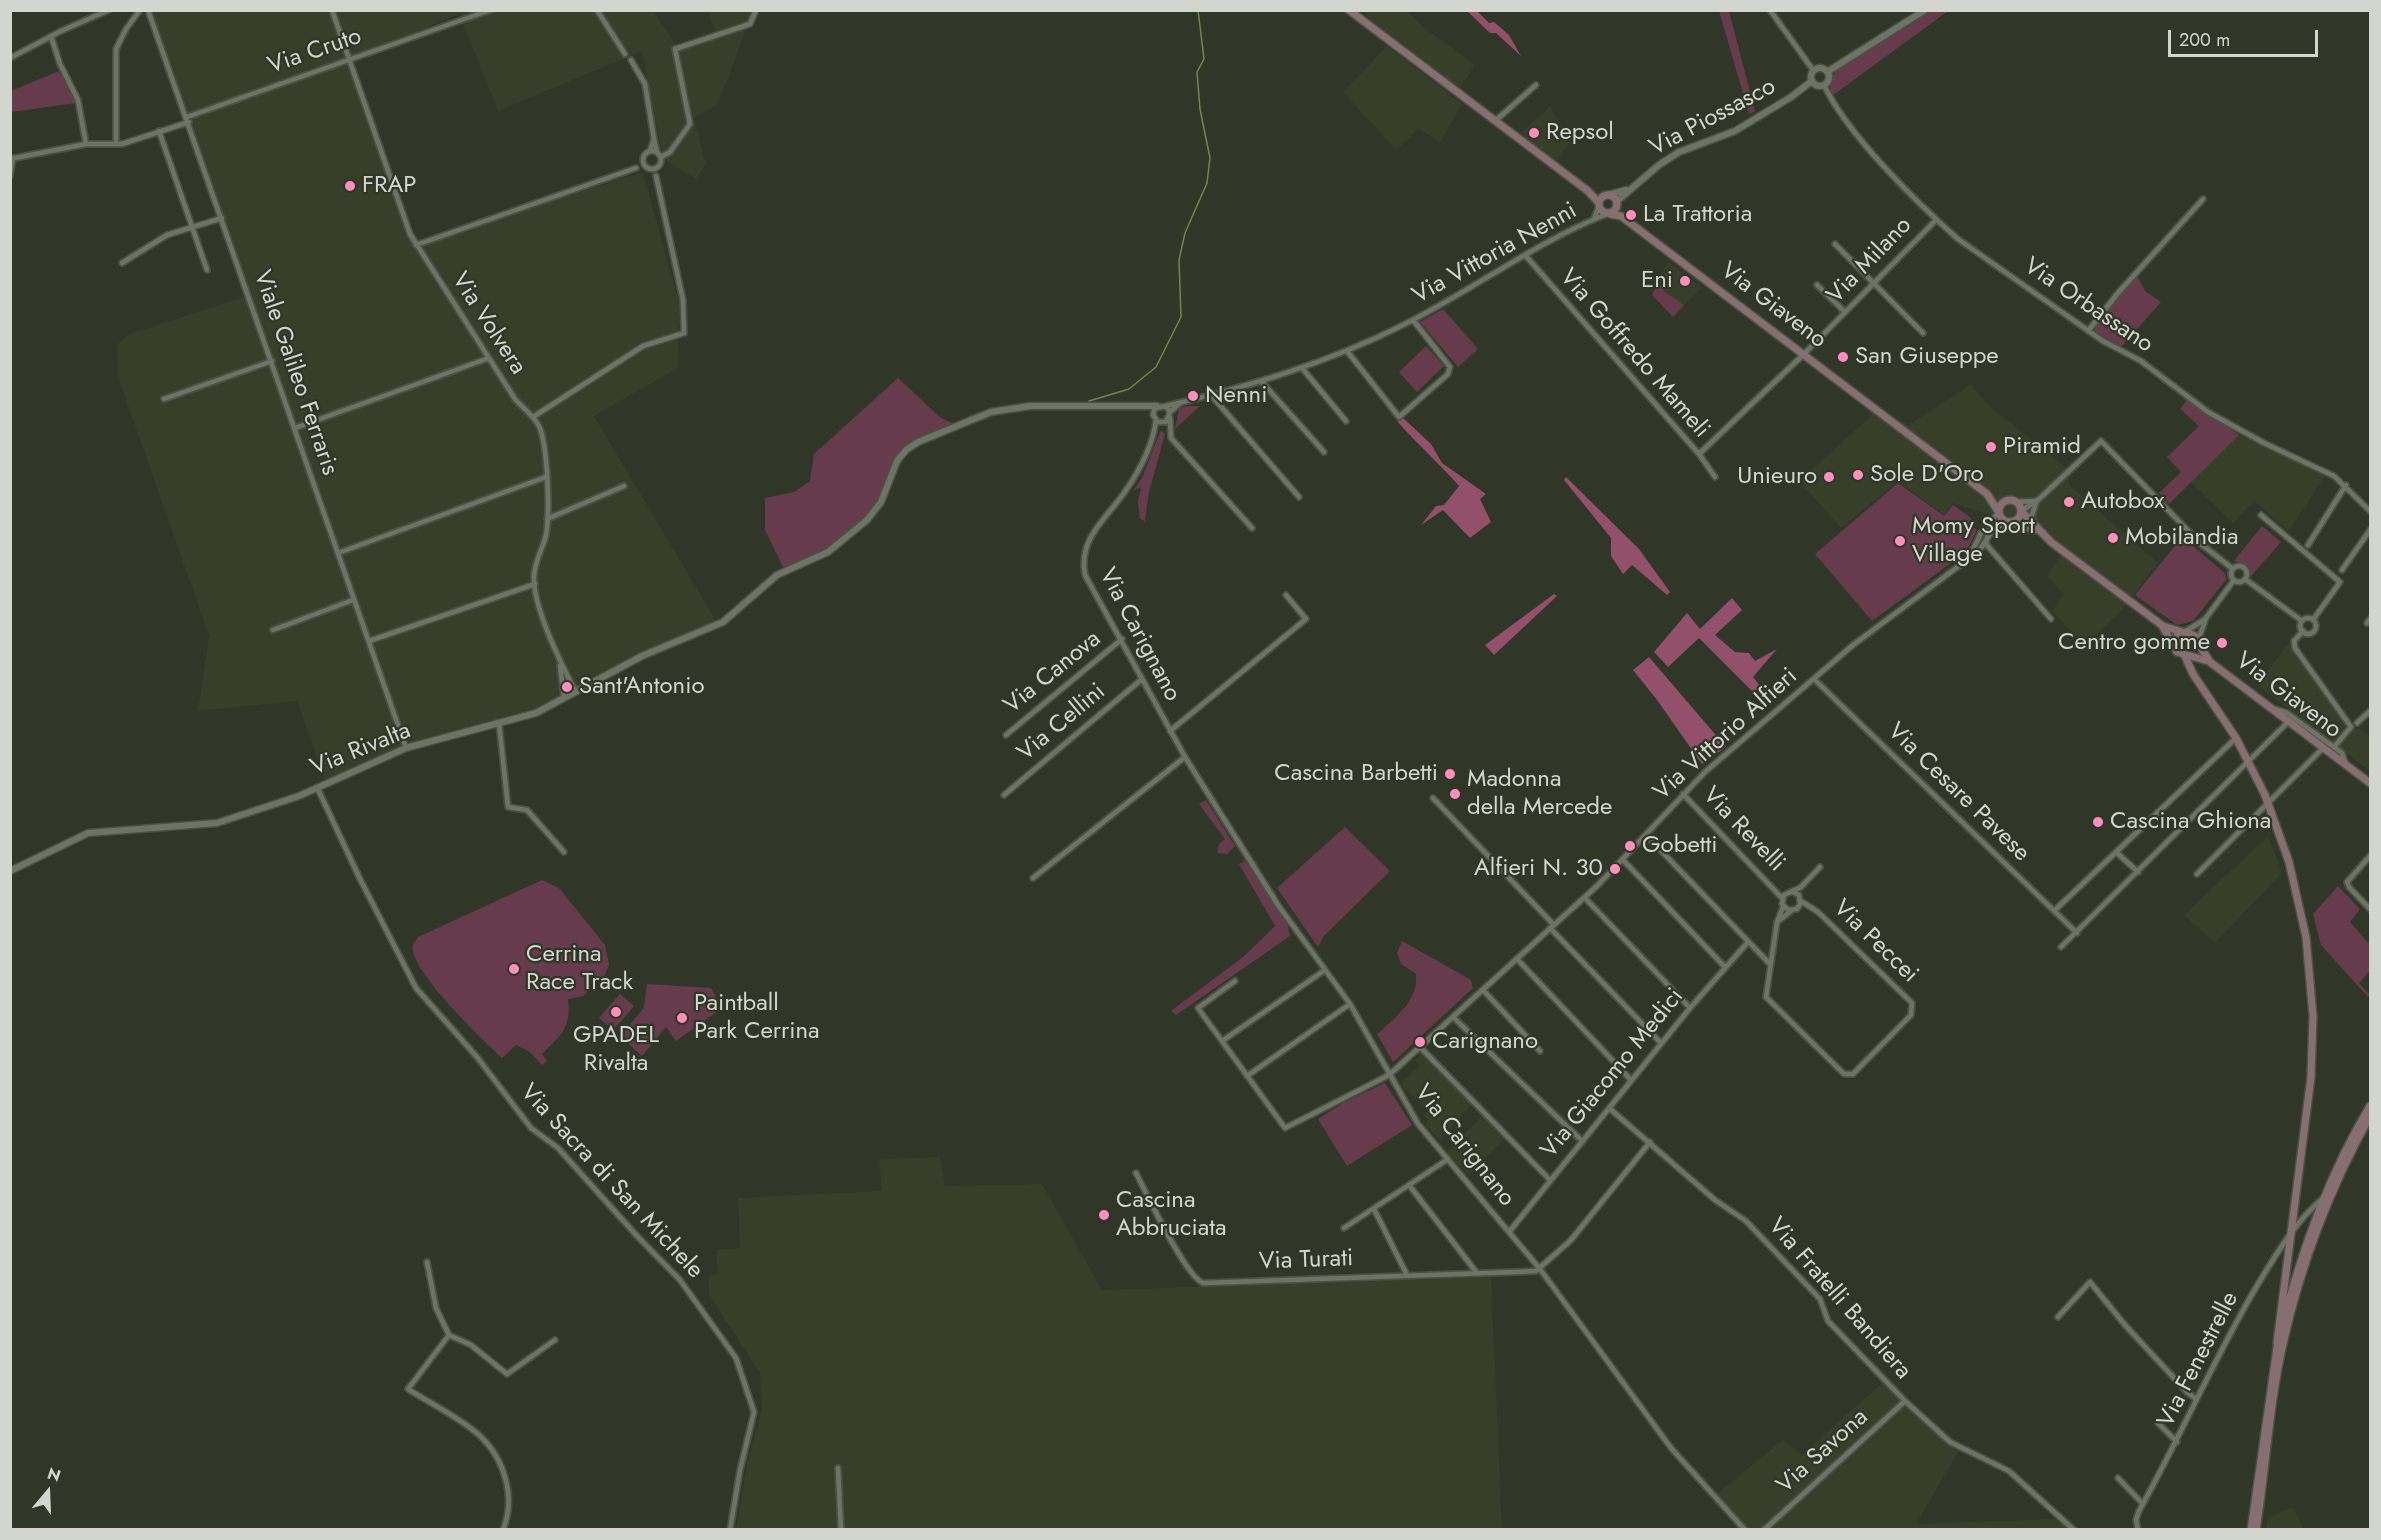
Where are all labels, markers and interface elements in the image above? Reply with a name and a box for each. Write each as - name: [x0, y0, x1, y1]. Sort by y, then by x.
- scale bar: [2171, 18, 2321, 56]
- street label: Via Cruto: [264, 23, 366, 81]
- text: 200 m: [2179, 27, 2230, 53]
- street label: Via Piossasco: [1645, 73, 1781, 163]
- place label: Repsol: [1546, 119, 1614, 147]
- marker: Repsol: [1527, 126, 1541, 140]
- place label: FRAP: [362, 172, 416, 200]
- marker: FRAP: [343, 179, 357, 193]
- street label: Via Vittoria Nenni: [1408, 197, 1582, 311]
- place label: La Trattoria: [1643, 201, 1752, 229]
- marker: La Trattoria: [1624, 208, 1638, 222]
- street label: Via Milano: [1822, 212, 1918, 310]
- street label: Via Orbassano: [2018, 252, 2158, 360]
- street label: Via Giaveno: [1714, 257, 1832, 355]
- street label: Via Goffredo Mameli: [1553, 264, 1715, 444]
- street label: Viale Galileo Ferraris: [246, 267, 344, 479]
- place label: Eni: [1641, 267, 1673, 295]
- street label: Via Volvera: [444, 268, 532, 380]
- marker: Eni: [1678, 274, 1692, 288]
- place label: San Giuseppe: [1855, 343, 1999, 371]
- marker: San Giuseppe: [1836, 350, 1850, 364]
- place label: Nenni: [1205, 382, 1267, 410]
- marker: Nenni: [1186, 389, 1200, 403]
- place label: Piramid: [2003, 433, 2081, 461]
- marker: Piramid: [1984, 440, 1998, 454]
- place label: Sole D'Oro: [1870, 461, 1984, 489]
- place label: Unieuro: [1737, 463, 1817, 491]
- marker: Sole D'Oro: [1851, 468, 1865, 482]
- marker: Unieuro: [1822, 470, 1836, 484]
- place label: Autobox: [2081, 488, 2164, 516]
- marker: Autobox: [2062, 495, 2076, 509]
- place label: Momy Sport Village: [1912, 513, 2035, 569]
- place label: Mobilandia: [2125, 524, 2239, 552]
- marker: Mobilandia: [2106, 531, 2120, 545]
- marker: Momy Sport Village: [1893, 534, 1907, 548]
- street label: Via Carignano: [1092, 563, 1186, 707]
- street label: Via Canova: [999, 625, 1107, 721]
- place label: Centro gomme: [2058, 629, 2210, 657]
- marker: Centro gomme: [2215, 636, 2229, 650]
- street label: Via Giaveno: [2229, 647, 2347, 745]
- street label: Via Vittorio Alfieri: [1648, 663, 1804, 807]
- place label: Sant'Antonio: [579, 673, 705, 701]
- street label: Via Cellini: [1012, 678, 1112, 768]
- marker: Sant'Antonio: [560, 680, 574, 694]
- street label: Via Rivalta: [307, 717, 415, 783]
- street label: Via Cesare Pavese: [1881, 718, 2035, 868]
- place label: Cascina Barbetti: [1274, 760, 1438, 788]
- place label: Madonna della Mercede: [1467, 766, 1612, 822]
- marker: Cascina Barbetti: [1443, 767, 1457, 781]
- street label: Via Revelli: [1696, 782, 1790, 878]
- marker: Madonna della Mercede: [1448, 787, 1462, 801]
- place label: Cascina Ghiona: [2110, 808, 2271, 836]
- marker: Cascina Ghiona: [2091, 815, 2105, 829]
- place label: Gobetti: [1642, 832, 1718, 860]
- marker: Gobetti: [1623, 839, 1637, 853]
- place label: Alfieri N. 30: [1474, 855, 1603, 883]
- marker: Alfieri N. 30: [1608, 862, 1622, 876]
- street label: Via Peccei: [1826, 894, 1924, 990]
- place label: Cerrina Race Track: [526, 941, 633, 997]
- marker: Cerrina Race Track: [507, 962, 521, 976]
- street label: Via Giacomo Medici: [1536, 983, 1690, 1165]
- place label: Paintball Park Cerrina: [694, 990, 820, 1046]
- marker: GPADEL Rivalta: [609, 1005, 623, 1019]
- marker: Paintball Park Cerrina: [675, 1011, 689, 1025]
- place label: GPADEL Rivalta: [573, 1022, 659, 1078]
- place label: Carignano: [1432, 1028, 1538, 1056]
- marker: Carignano: [1413, 1035, 1427, 1049]
- street label: Via Sacra di San Michele: [513, 1079, 709, 1285]
- street label: Via Carignano: [1407, 1079, 1521, 1213]
- place label: Cascina Abbruciata: [1116, 1187, 1227, 1243]
- marker: Cascina Abbruciata: [1097, 1208, 1111, 1222]
- street label: Via Fratelli Bandiera: [1761, 1212, 1917, 1386]
- street label: Via Turati: [1258, 1245, 1354, 1277]
- street label: Via Fenestrelle: [2152, 1287, 2246, 1433]
- street label: Via Savona: [1771, 1404, 1875, 1500]
- north arrow: [18, 1462, 78, 1522]
- text: N: [44, 1462, 64, 1487]

